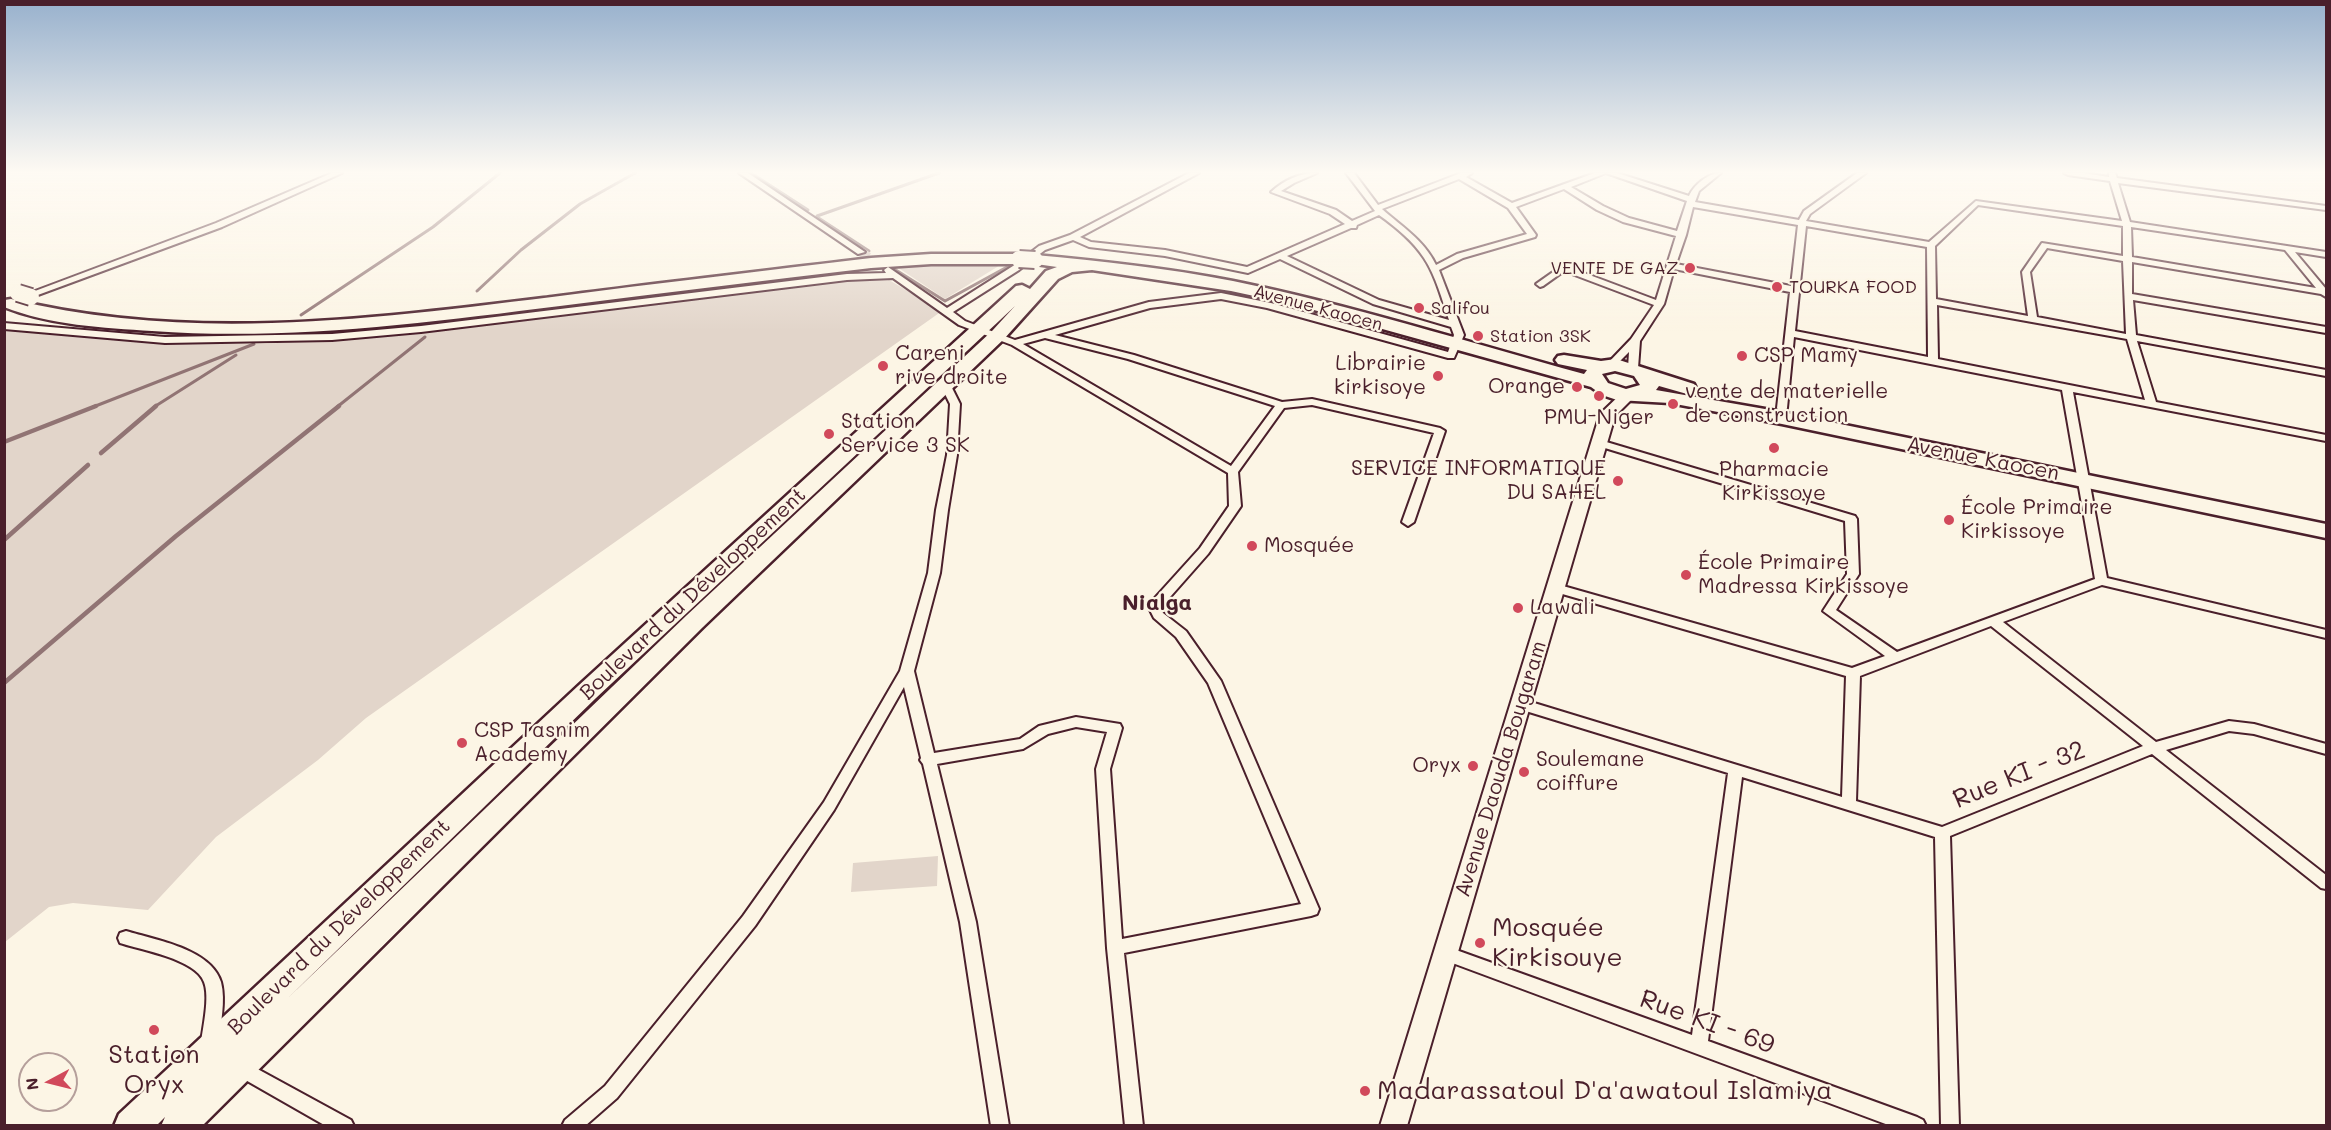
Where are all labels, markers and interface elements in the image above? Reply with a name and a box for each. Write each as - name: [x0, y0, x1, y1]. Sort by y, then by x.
- place label: VENTE DE GAZ: [1550, 257, 1678, 279]
- marker: VENTE DE GAZ: [1683, 261, 1697, 275]
- place label: TOURKA FOOD: [1789, 276, 1917, 298]
- street label: Avenue Kaocen: [1251, 280, 1385, 336]
- marker: TOURKA FOOD: [1770, 280, 1784, 294]
- place label: Salifou: [1431, 297, 1490, 319]
- marker: Salifou: [1412, 301, 1426, 315]
- place label: Station 3SK: [1490, 325, 1591, 347]
- marker: Station 3SK: [1471, 329, 1485, 343]
- place label: Careni rive droite: [895, 341, 1008, 391]
- place label: CSP Mamy: [1754, 343, 1858, 369]
- marker: CSP Mamy: [1735, 349, 1749, 363]
- place label: Librairie kirkisoye: [1334, 351, 1426, 401]
- marker: Careni rive droite: [876, 359, 890, 373]
- marker: Librairie kirkisoye: [1431, 369, 1445, 383]
- place label: Orange: [1488, 374, 1565, 400]
- place label: vente de materielle de construction: [1685, 379, 1888, 429]
- marker: Orange: [1570, 380, 1584, 394]
- marker: PMU-Niger: [1592, 389, 1606, 403]
- marker: vente de materielle de construction: [1666, 397, 1680, 411]
- place label: PMU-Niger: [1544, 405, 1654, 431]
- place label: Station Service 3 SK: [841, 409, 970, 459]
- marker: Station Service 3 SK: [822, 427, 836, 441]
- street label: Avenue Kaocen: [1905, 432, 2061, 486]
- marker: Pharmacie Kirkissoye: [1767, 441, 1781, 455]
- place label: SERVICE INFORMATIQUE DU SAHEL: [1351, 456, 1606, 506]
- place label: Pharmacie Kirkissoye: [1719, 457, 1829, 507]
- marker: SERVICE INFORMATIQUE DU SAHEL: [1611, 474, 1625, 488]
- street label: Boulevard du Développement: [575, 483, 811, 705]
- place label: École Primaire Kirkissoye: [1961, 495, 2112, 545]
- marker: École Primaire Kirkissoye: [1942, 513, 1956, 527]
- place label: Mosquée: [1264, 533, 1354, 559]
- marker: Mosquée: [1245, 539, 1259, 553]
- place label: École Primaire Madressa Kirkissoye: [1698, 550, 1909, 600]
- marker: École Primaire Madressa Kirkissoye: [1679, 568, 1693, 582]
- district label: Nialga: [1122, 590, 1192, 616]
- place label: Lawali: [1530, 595, 1595, 621]
- marker: Lawali: [1511, 601, 1525, 615]
- street label: Avenue Daouda Bougaram: [1450, 638, 1552, 900]
- place label: CSP Tasnim Academy: [474, 718, 590, 768]
- street label: Rue KI - 32: [1948, 734, 2090, 816]
- marker: CSP Tasnim Academy: [455, 736, 469, 750]
- place label: Soulemane coiffure: [1536, 747, 1644, 797]
- place label: Oryx: [1412, 753, 1461, 779]
- marker: Oryx: [1466, 759, 1480, 773]
- marker: Soulemane coiffure: [1517, 765, 1531, 779]
- street label: Boulevard du Développement: [222, 814, 456, 1040]
- place label: Mosquée Kirkisouye: [1492, 912, 1622, 974]
- marker: Mosquée Kirkisouye: [1473, 936, 1487, 950]
- street label: Rue KI - 69: [1635, 983, 1779, 1061]
- marker: Station Oryx: [147, 1023, 161, 1037]
- place label: Station Oryx: [108, 1039, 200, 1100]
- north arrow: [18, 1052, 78, 1112]
- place label: Madarassatoul D'a'awatoul Islamiya: [1377, 1075, 1832, 1107]
- text: N: [20, 1077, 43, 1091]
- marker: Madarassatoul D'a'awatoul Islamiya: [1358, 1084, 1372, 1098]

